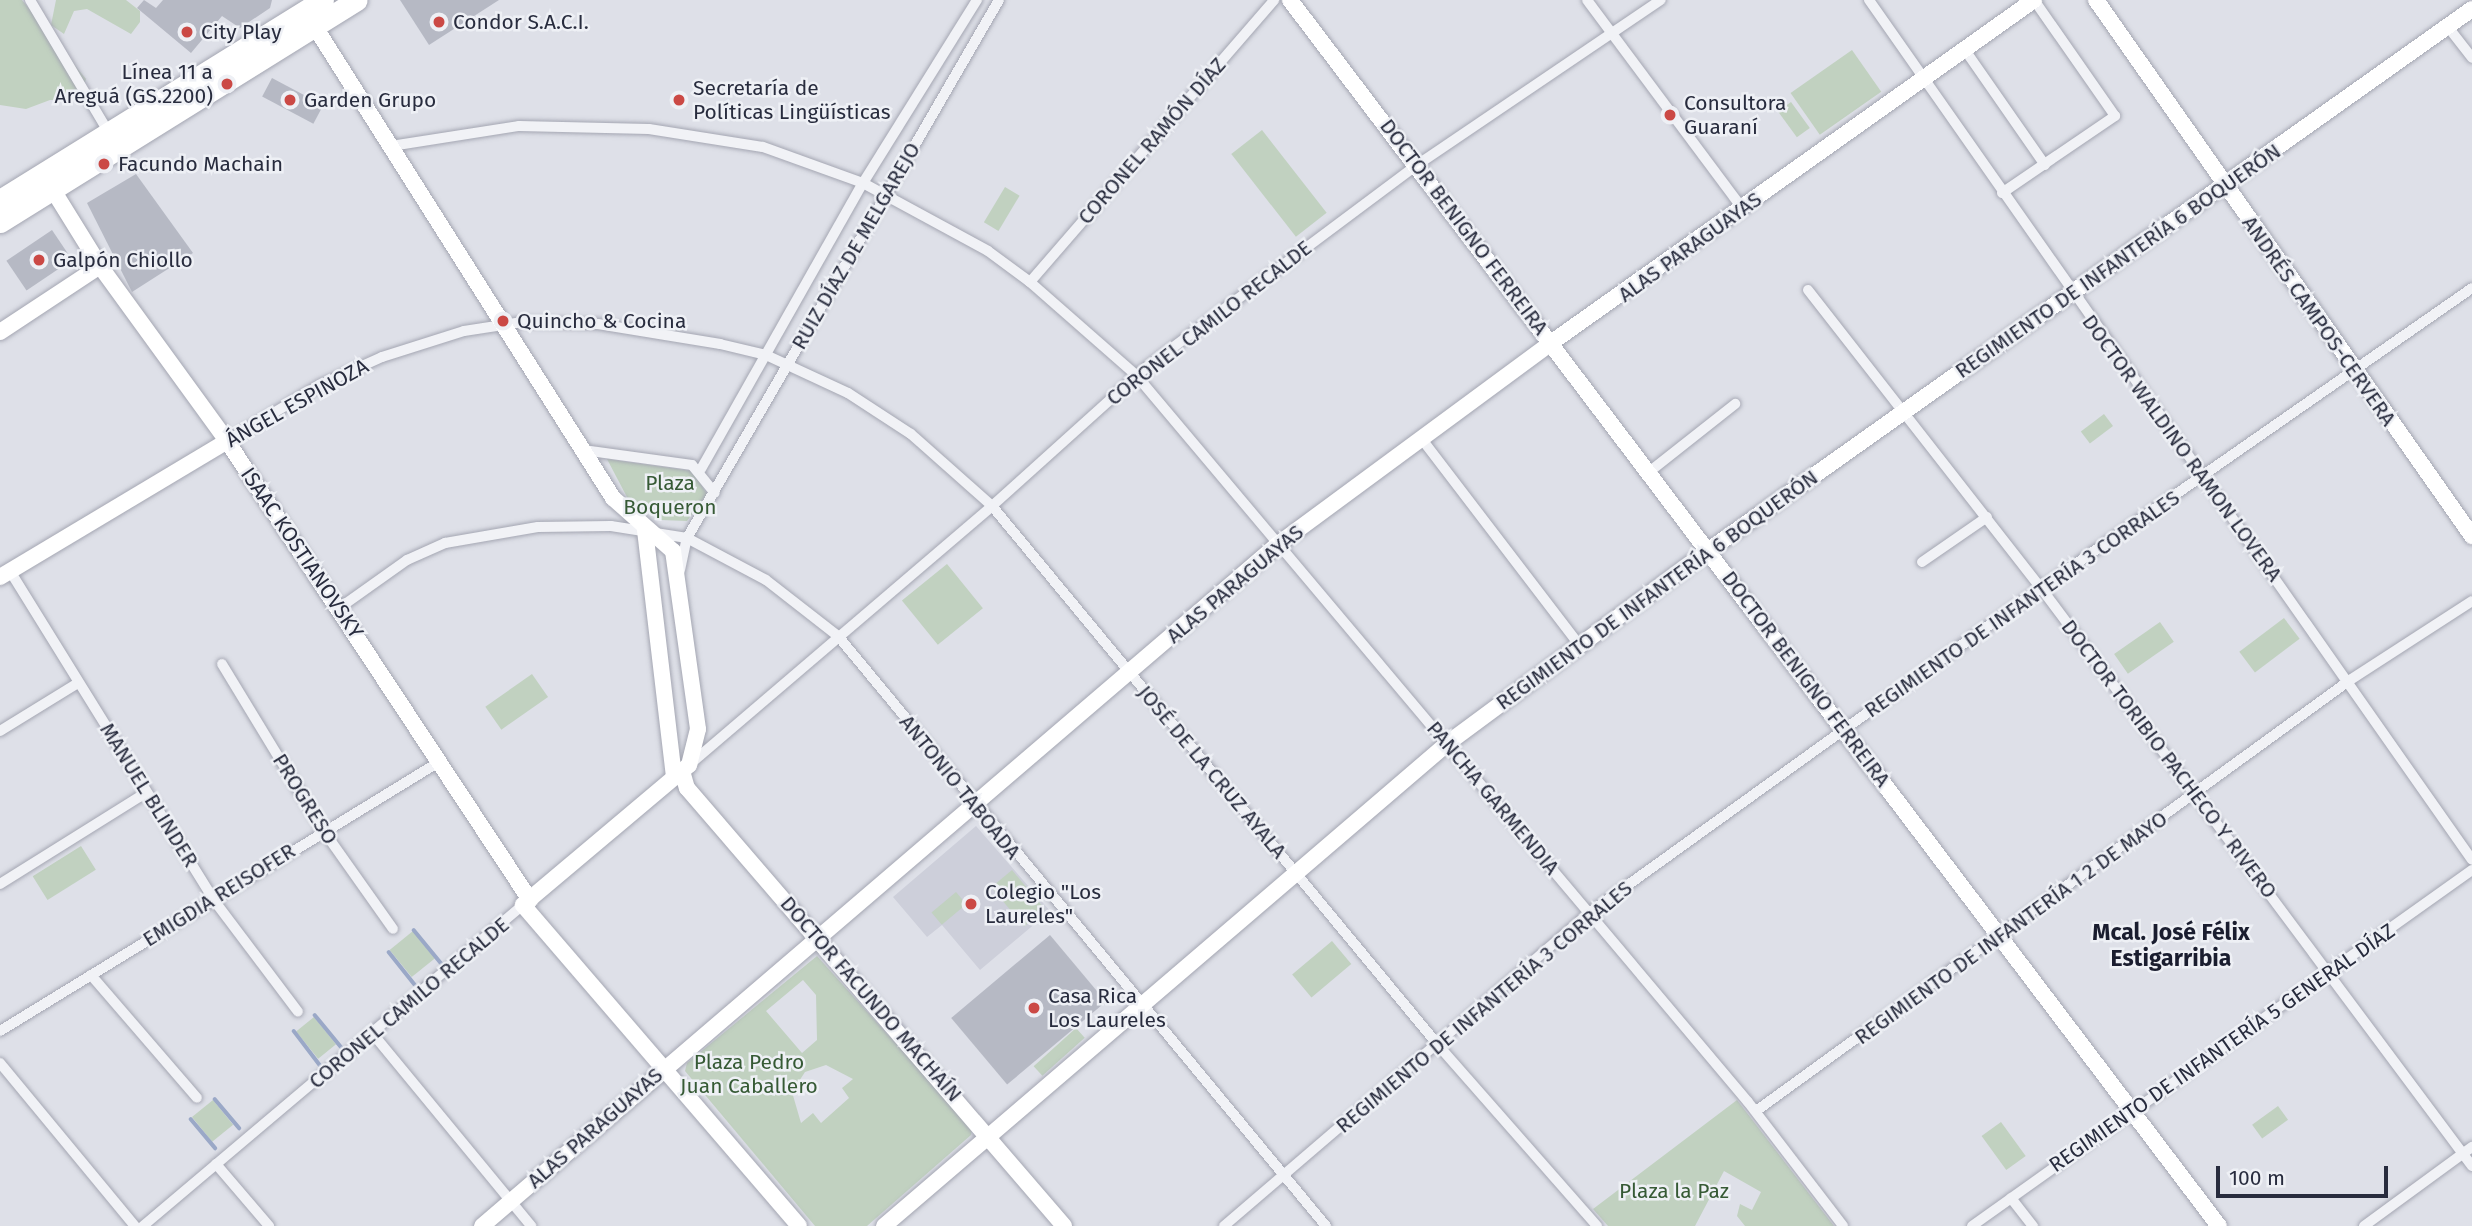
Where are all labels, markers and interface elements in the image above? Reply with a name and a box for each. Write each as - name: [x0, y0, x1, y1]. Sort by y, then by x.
- place label: Condor S.A.C.I.: [453, 9, 589, 35]
- marker: Condor S.A.C.I.: [431, 14, 447, 30]
- place label: City Play: [201, 19, 282, 45]
- marker: City Play: [179, 24, 195, 40]
- street label: CORONEL RAMÓN DÍAZ: [1073, 53, 1231, 229]
- place label: Línea 11 a Areguá (GS.2200): [55, 59, 213, 109]
- place label: Secretaría de Políticas Lingüísticas: [693, 75, 891, 125]
- marker: Línea 11 a Areguá (GS.2200): [219, 76, 235, 92]
- place label: Garden Grupo: [304, 87, 436, 113]
- place label: Consultora Guaraní: [1684, 90, 1786, 140]
- marker: Garden Grupo: [282, 92, 298, 108]
- marker: Secretaría de Políticas Lingüísticas: [671, 92, 687, 108]
- marker: Consultora Guaraní: [1662, 107, 1678, 123]
- street label: DOCTOR BENIGNO FERREIRA: [1375, 114, 1553, 340]
- street label: RUIZ DÍAZ DE MELGAREJO: [786, 138, 926, 354]
- street label: REGIMIENTO DE INFANTERÍA 6 BOQUERÓN: [1950, 138, 2286, 384]
- place label: Facundo Machain: [118, 151, 283, 177]
- marker: Facundo Machain: [96, 156, 112, 172]
- street label: ALAS PARAGUAYAS: [1613, 187, 1767, 307]
- street label: ANDRÉS CAMPOS-CERVERA: [2237, 211, 2401, 431]
- street label: CORONEL CAMILO RECALDE: [1101, 235, 1317, 411]
- place label: Galpón Chiollo: [53, 247, 193, 273]
- marker: Galpón Chiollo: [31, 252, 47, 268]
- place label: Quincho & Cocina: [517, 308, 686, 334]
- street label: DOCTOR WALDINO RAMON LOVERA: [2077, 310, 2287, 586]
- marker: Quincho & Cocina: [495, 313, 511, 329]
- street label: ÁNGEL ESPINOZA: [221, 353, 373, 453]
- street label: ISAAC KOSTIANOVSKY: [235, 463, 369, 643]
- street label: REGIMIENTO DE INFANTERÍA 6 BOQUERÓN: [1491, 465, 1823, 715]
- park label: Plaza Boqueron: [623, 470, 717, 520]
- street label: REGIMIENTO DE INFANTERÍA 3 CORRALES: [1860, 485, 2184, 723]
- street label: ALAS PARAGUAYAS: [1161, 519, 1309, 649]
- street label: DOCTOR BENIGNO FERREIRA: [1717, 566, 1895, 792]
- street label: DOCTOR TORIBIO PACHECO Y RIVERO: [2056, 615, 2282, 903]
- street label: JOSÉ DE LA CRUZ AYALA: [1132, 680, 1292, 864]
- street label: ANTONIO TABOADA: [894, 710, 1026, 864]
- street label: PANCHA GARMENDIA: [1421, 716, 1565, 880]
- street label: MANUEL BLINDER: [95, 718, 203, 872]
- street label: PROGRESO: [267, 749, 343, 849]
- street label: REGIMIENTO DE INFANTERÍA 1 2 DE MAYO: [1850, 806, 2172, 1050]
- street label: EMIGDIA REISOFER: [138, 838, 300, 952]
- street label: REGIMIENTO DE INFANTERÍA 3 CORRALES: [1331, 876, 1637, 1138]
- place label: Colegio "Los Laureles": [985, 879, 1101, 929]
- street label: DOCTOR FACUNDO MACHAÍN: [775, 891, 967, 1107]
- marker: Colegio "Los Laureles": [963, 896, 979, 912]
- street label: CORONEL CAMILO RECALDE: [304, 912, 514, 1094]
- street label: REGIMIENTO DE INFANTERÍA 5 GENERAL DÍAZ: [2044, 918, 2400, 1178]
- district label: Mcal. José Félix Estigarribia: [2092, 918, 2250, 972]
- place label: Casa Rica Los Laureles: [1048, 983, 1166, 1033]
- marker: Casa Rica Los Laureles: [1026, 1000, 1042, 1016]
- park label: Plaza Pedro Juan Caballero: [680, 1049, 818, 1099]
- street label: ALAS PARAGUAYAS: [522, 1062, 668, 1194]
- scale bar: [2220, 1152, 2392, 1196]
- text: 100 m: [2229, 1165, 2285, 1191]
- park label: Plaza la Paz: [1619, 1178, 1729, 1204]

